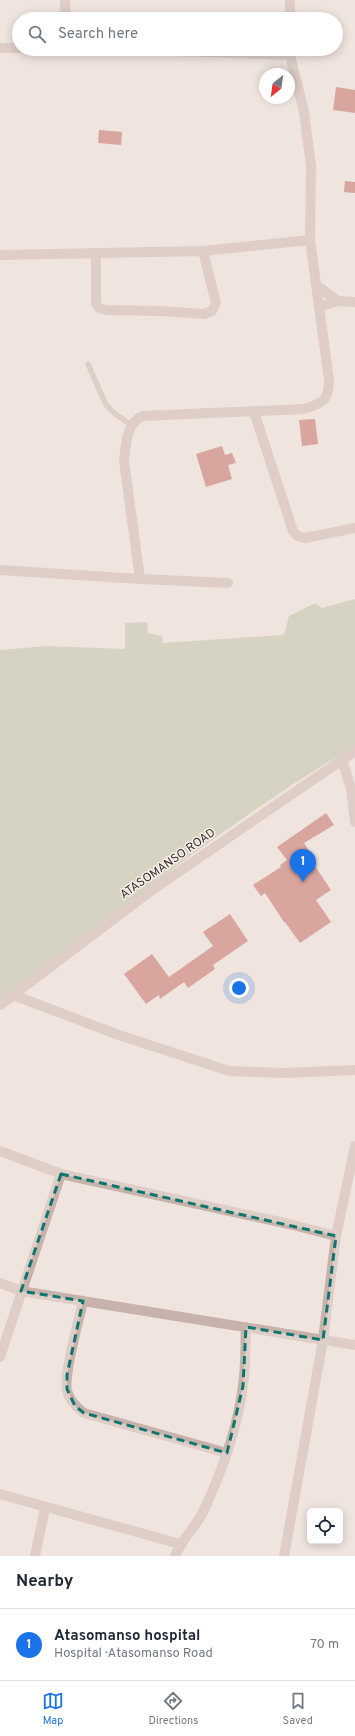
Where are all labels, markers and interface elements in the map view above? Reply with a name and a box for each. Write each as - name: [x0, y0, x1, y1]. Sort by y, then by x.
- search box: [12, 12, 343, 56]
- icon: search: [26, 23, 48, 45]
- text: Search here: [58, 25, 138, 44]
- north arrow: [259, 68, 295, 104]
- street label: ATASOMANSO ROAD: [117, 825, 219, 903]
- pin: 1: [290, 849, 316, 882]
- your location: [229, 978, 249, 998]
- map controls: [307, 1508, 343, 1544]
- button: locate: [307, 1508, 343, 1544]
- text: Nearby: [16, 1571, 73, 1593]
- text: Atasomanso hospital: [54, 1627, 200, 1646]
- text: 1: [26, 1637, 32, 1653]
- text: 70 m: [310, 1637, 339, 1653]
- text: Hospital · Atasomanso Road: [54, 1646, 213, 1662]
- tab: Map: [42, 1690, 64, 1728]
- tab: Directions: [148, 1690, 198, 1728]
- tab: Saved: [283, 1690, 313, 1728]

